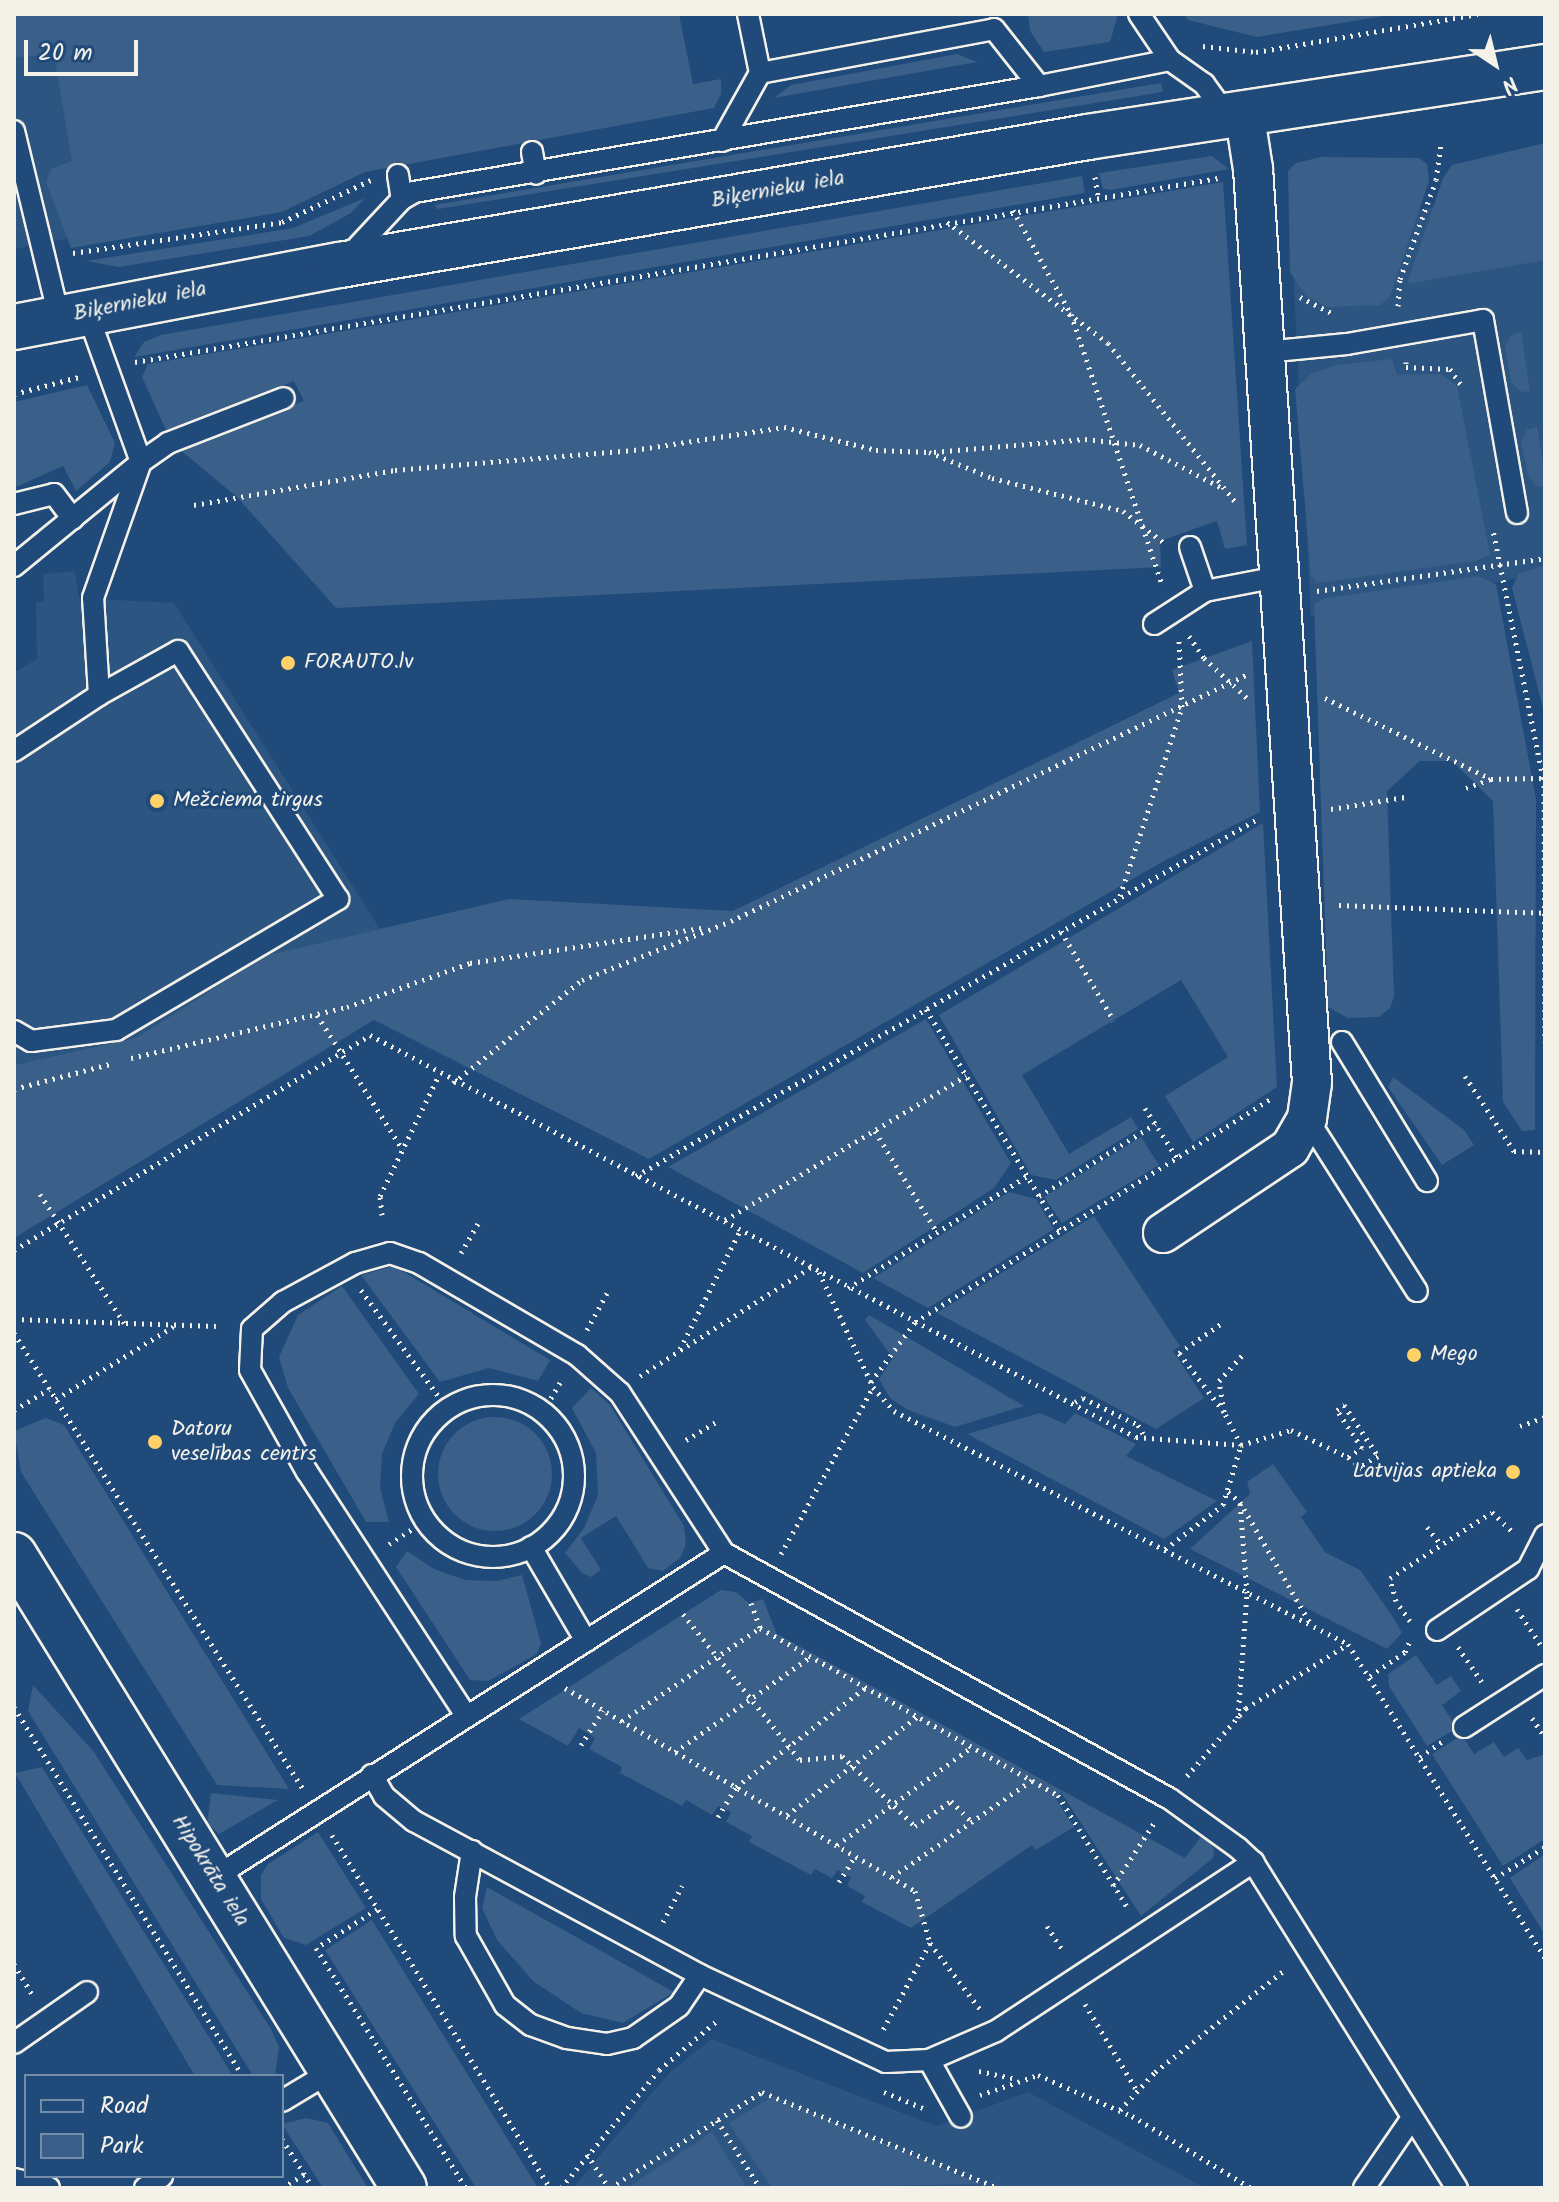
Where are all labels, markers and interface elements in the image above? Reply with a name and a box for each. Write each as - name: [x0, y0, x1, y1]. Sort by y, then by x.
- scale bar: [28, 24, 142, 74]
- north arrow: [1455, 24, 1535, 104]
- text: 20 m: [38, 34, 93, 73]
- text: N: [1493, 66, 1525, 102]
- street label: Biķernieku iela: [709, 165, 847, 215]
- street label: Biķernieku iela: [71, 276, 209, 328]
- place label: FORAUTO.lv: [304, 650, 414, 676]
- marker: FORAUTO.lv: [279, 654, 297, 672]
- place label: Mežciema tirgus: [173, 788, 323, 814]
- marker: Mežciema tirgus: [148, 792, 166, 810]
- place label: Mego: [1430, 1342, 1478, 1368]
- marker: Mego: [1405, 1346, 1423, 1364]
- place label: Datoru veselības centrs: [171, 1416, 317, 1468]
- marker: Datoru veselības centrs: [146, 1433, 164, 1451]
- place label: Latvijas aptieka: [1352, 1459, 1497, 1485]
- marker: Latvijas aptieka: [1504, 1463, 1522, 1481]
- street label: Hipokrāta iela: [165, 1810, 255, 1932]
- legend: [24, 2074, 284, 2178]
- text: Road: [100, 2087, 148, 2126]
- text: Park: [100, 2127, 144, 2166]

